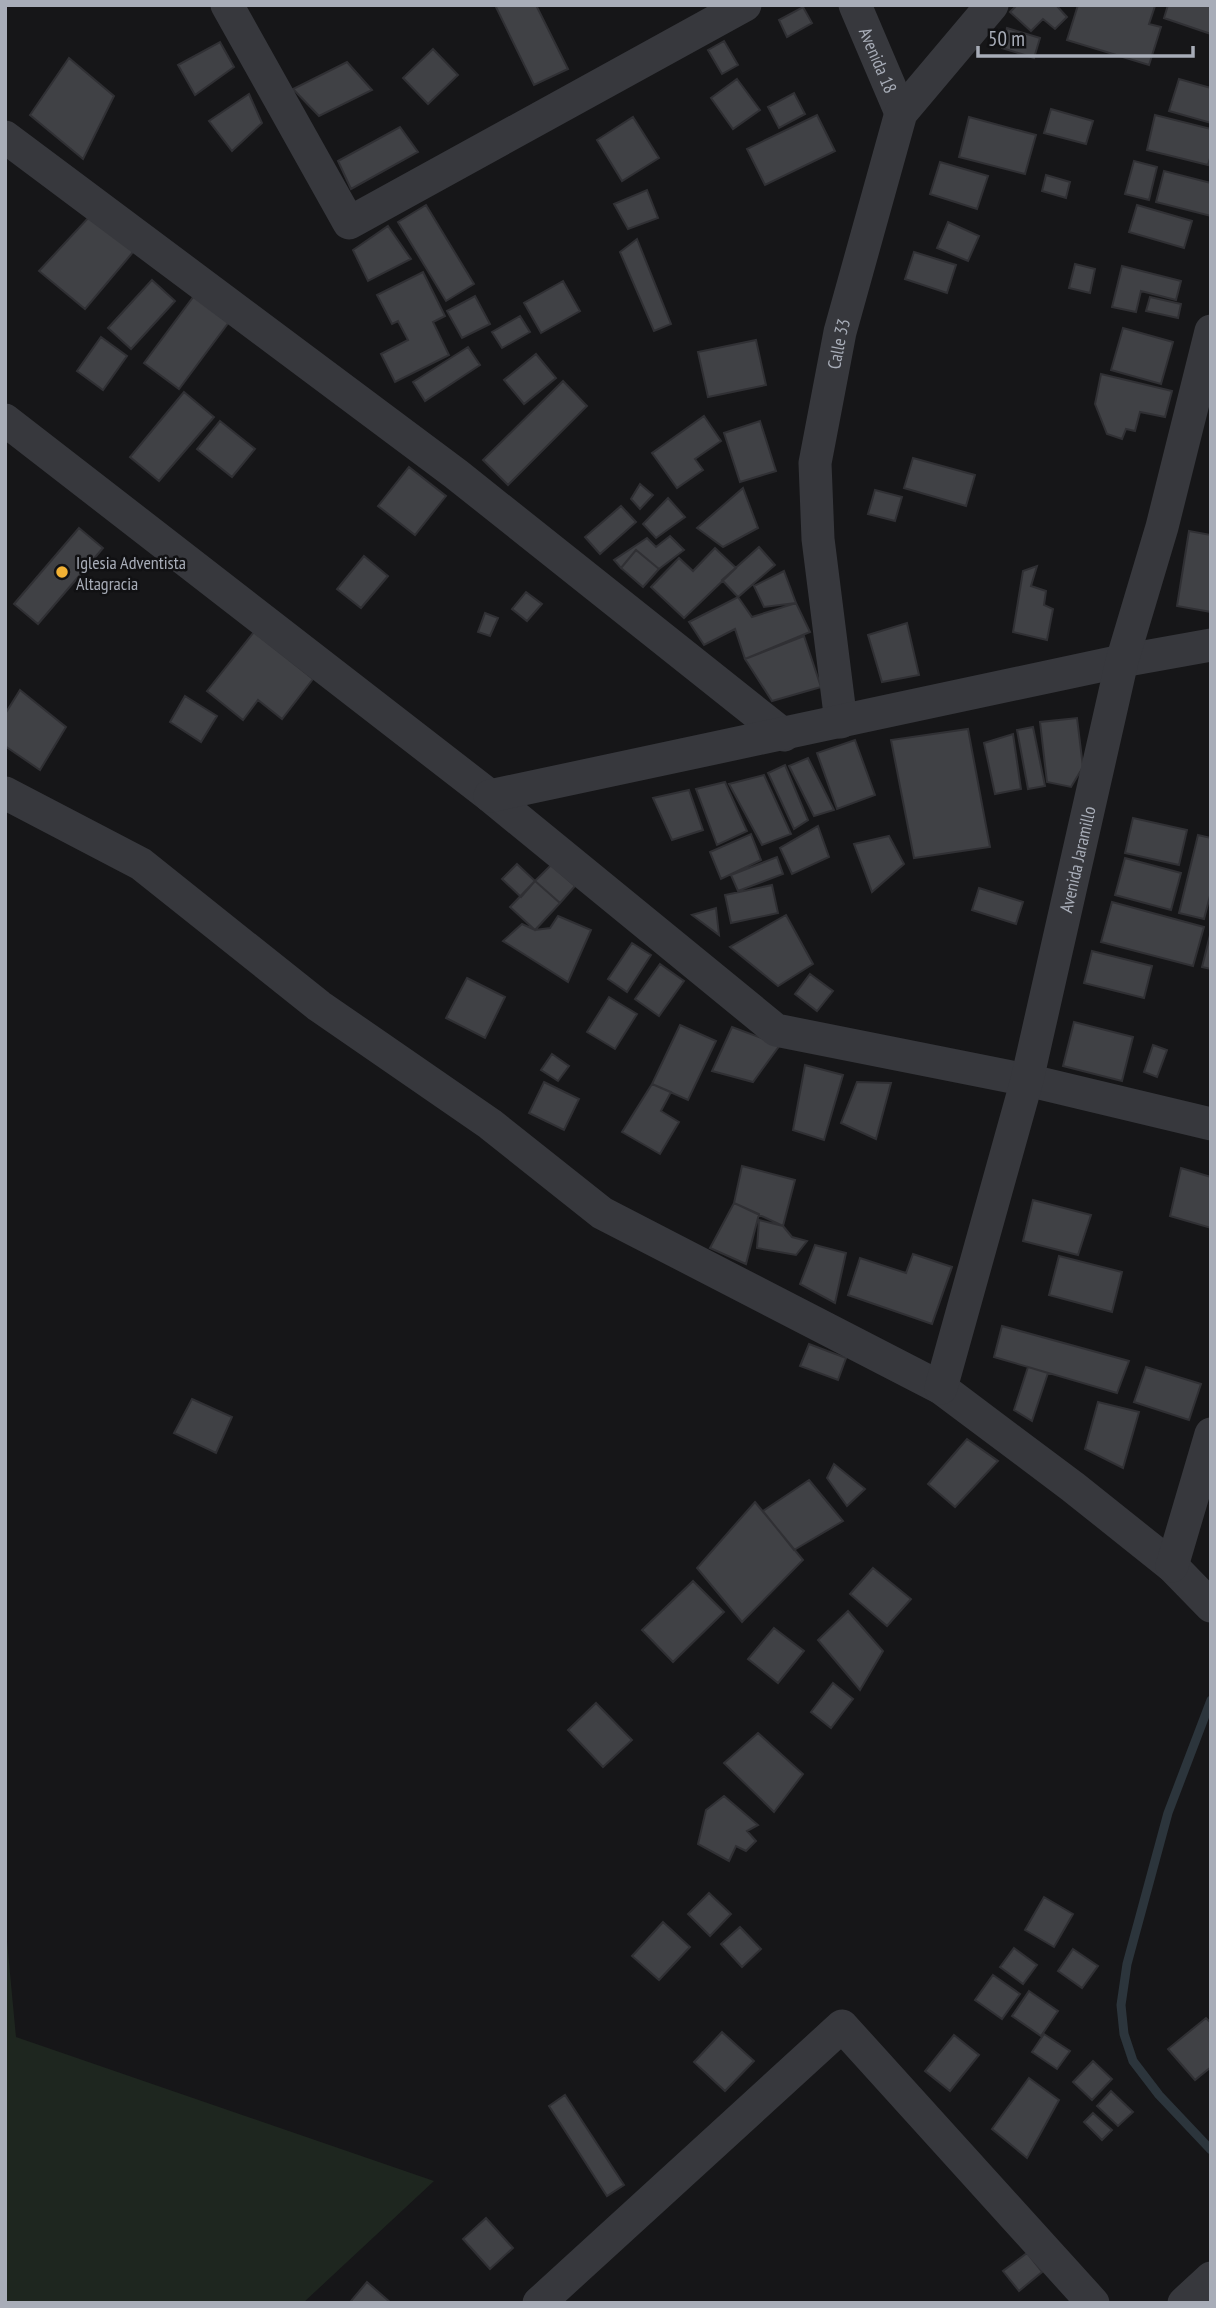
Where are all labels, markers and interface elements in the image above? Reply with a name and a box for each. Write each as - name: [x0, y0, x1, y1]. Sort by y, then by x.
- scale bar: [978, 14, 1193, 58]
- street label: Avenida 18: [854, 24, 903, 97]
- text: 50 m: [988, 25, 1025, 52]
- street label: Calle 33: [822, 316, 855, 371]
- place label: Iglesia Adventista Altagracia: [76, 551, 186, 595]
- marker: Iglesia Adventista Altagracia: [54, 564, 70, 580]
- street label: Avenida Jaramillo: [1054, 804, 1100, 915]

